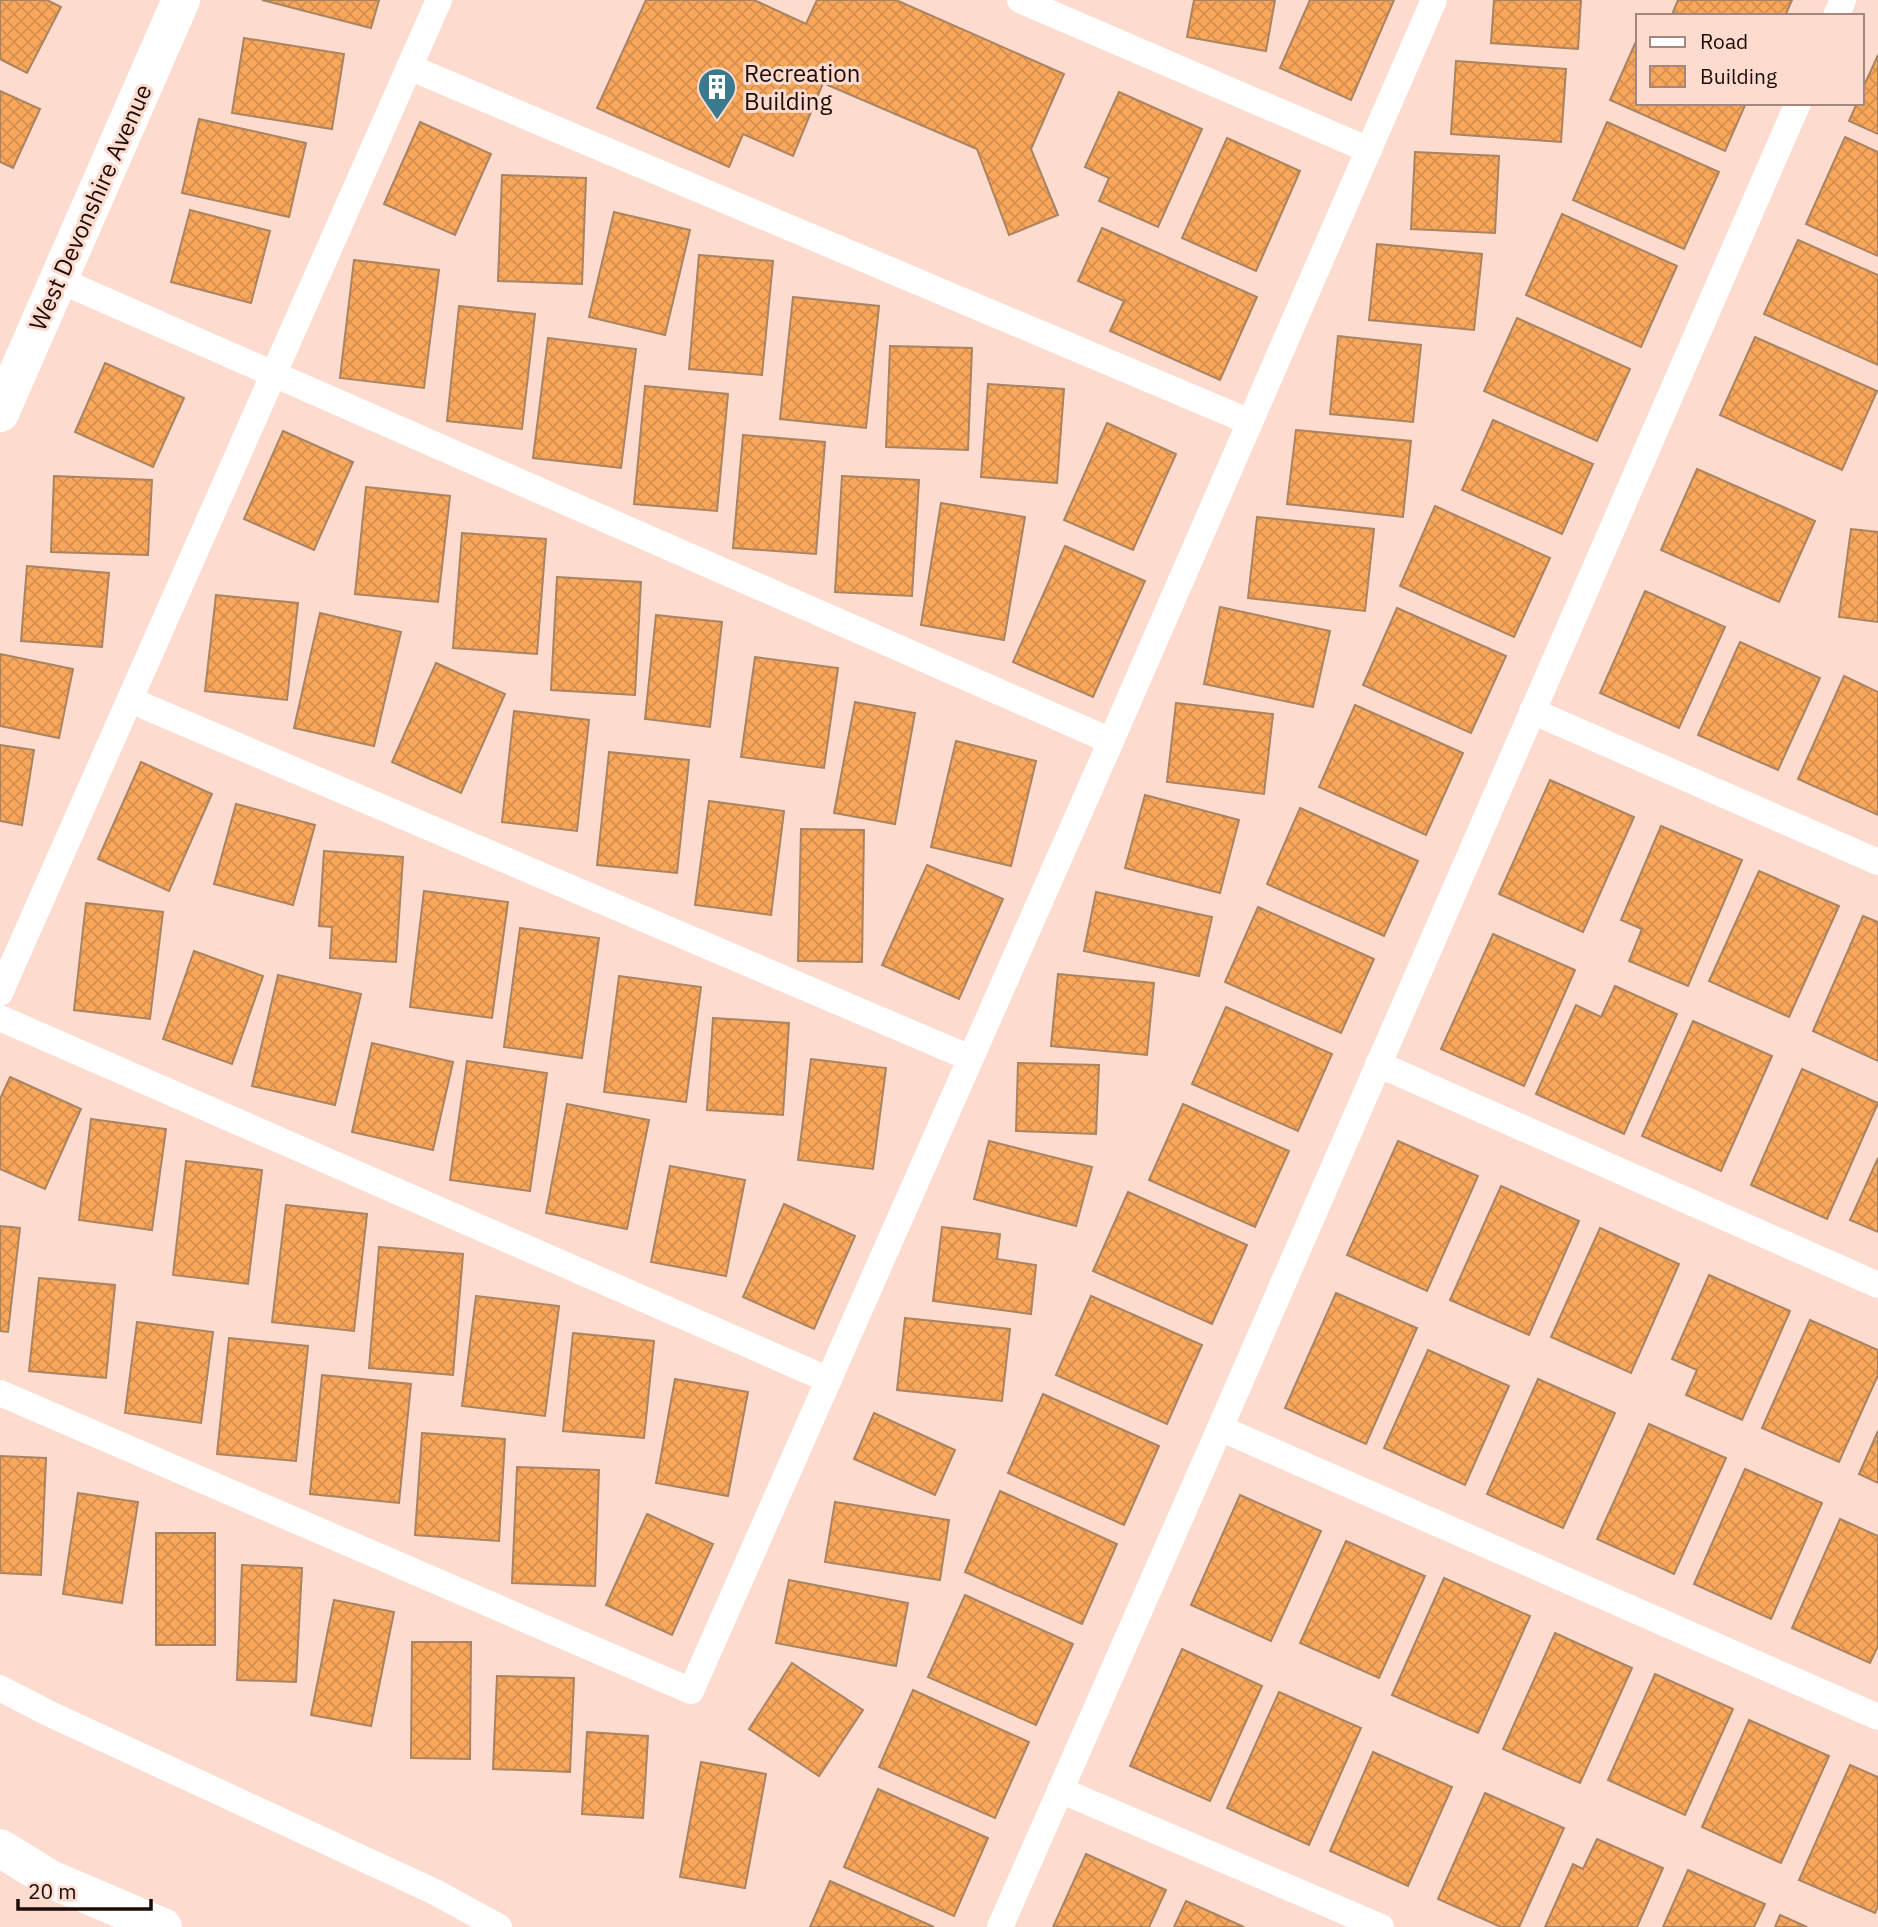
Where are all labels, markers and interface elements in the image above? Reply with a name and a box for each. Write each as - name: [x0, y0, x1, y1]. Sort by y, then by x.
- legend: [1636, 14, 1864, 105]
- text: Road: [1700, 27, 1748, 55]
- place label: Recreation Building: [744, 57, 860, 117]
- text: Building: [1700, 62, 1777, 90]
- building icon: Recreation Building: [696, 66, 738, 121]
- street label: West Devonshire Avenue: [21, 79, 159, 335]
- scale bar: [18, 1868, 150, 1912]
- text: 20 m: [28, 1877, 77, 1905]

